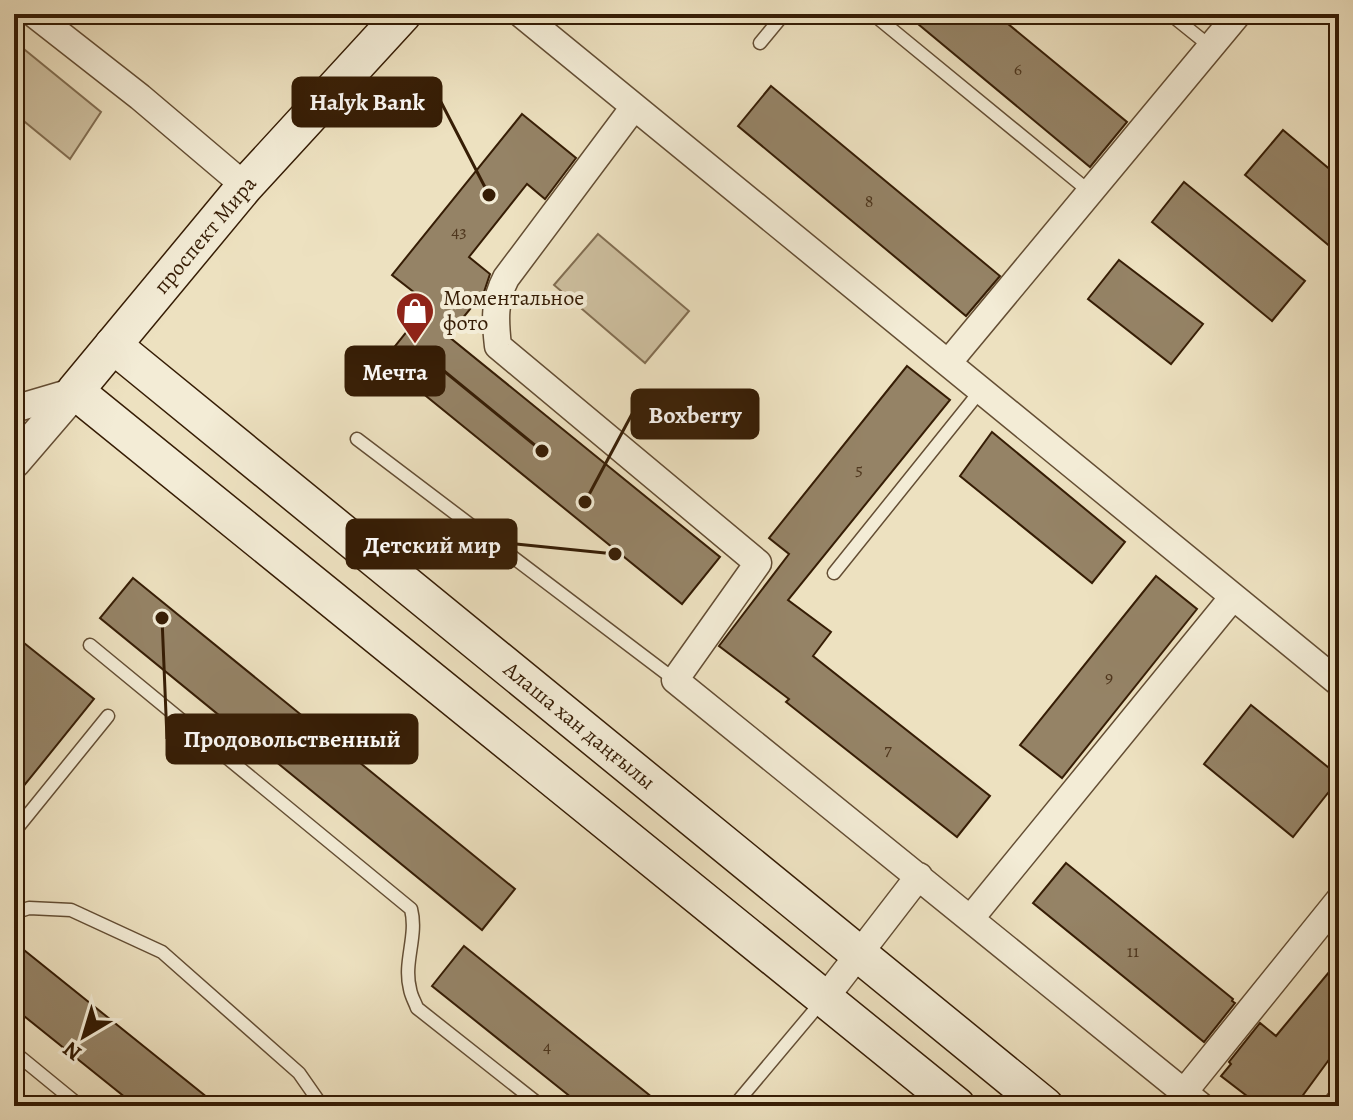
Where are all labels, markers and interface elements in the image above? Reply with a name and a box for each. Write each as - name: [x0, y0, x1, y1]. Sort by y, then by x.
- house number: 6: [1014, 57, 1022, 81]
- callout: Halyk Bank: [293, 78, 441, 126]
- text: Halyk Bank: [309, 86, 425, 118]
- street label: проспект Мира: [147, 169, 264, 300]
- house number: 8: [865, 189, 873, 213]
- house number: 43: [451, 219, 467, 243]
- place label: Моментальное фото: [443, 283, 584, 338]
- shop icon: Моментальное фото: [394, 290, 436, 345]
- callout: Мечта: [346, 347, 444, 395]
- text: Мечта: [362, 356, 428, 388]
- callout: Boxberry: [632, 390, 758, 438]
- text: Boxberry: [648, 399, 743, 431]
- house number: 5: [855, 457, 863, 481]
- callout: Детский мир: [347, 520, 516, 568]
- text: Детский мир: [363, 529, 501, 561]
- street label: Алаша хан даңғылы: [496, 654, 662, 797]
- house number: 9: [1105, 665, 1113, 689]
- callout: Продовольственный: [167, 715, 417, 763]
- text: Продовольственный: [183, 723, 401, 755]
- house number: 7: [884, 737, 892, 761]
- house number: 11: [1127, 939, 1139, 963]
- north arrow: [44, 996, 124, 1076]
- text: N: [57, 1034, 88, 1068]
- house number: 4: [543, 1034, 551, 1058]

